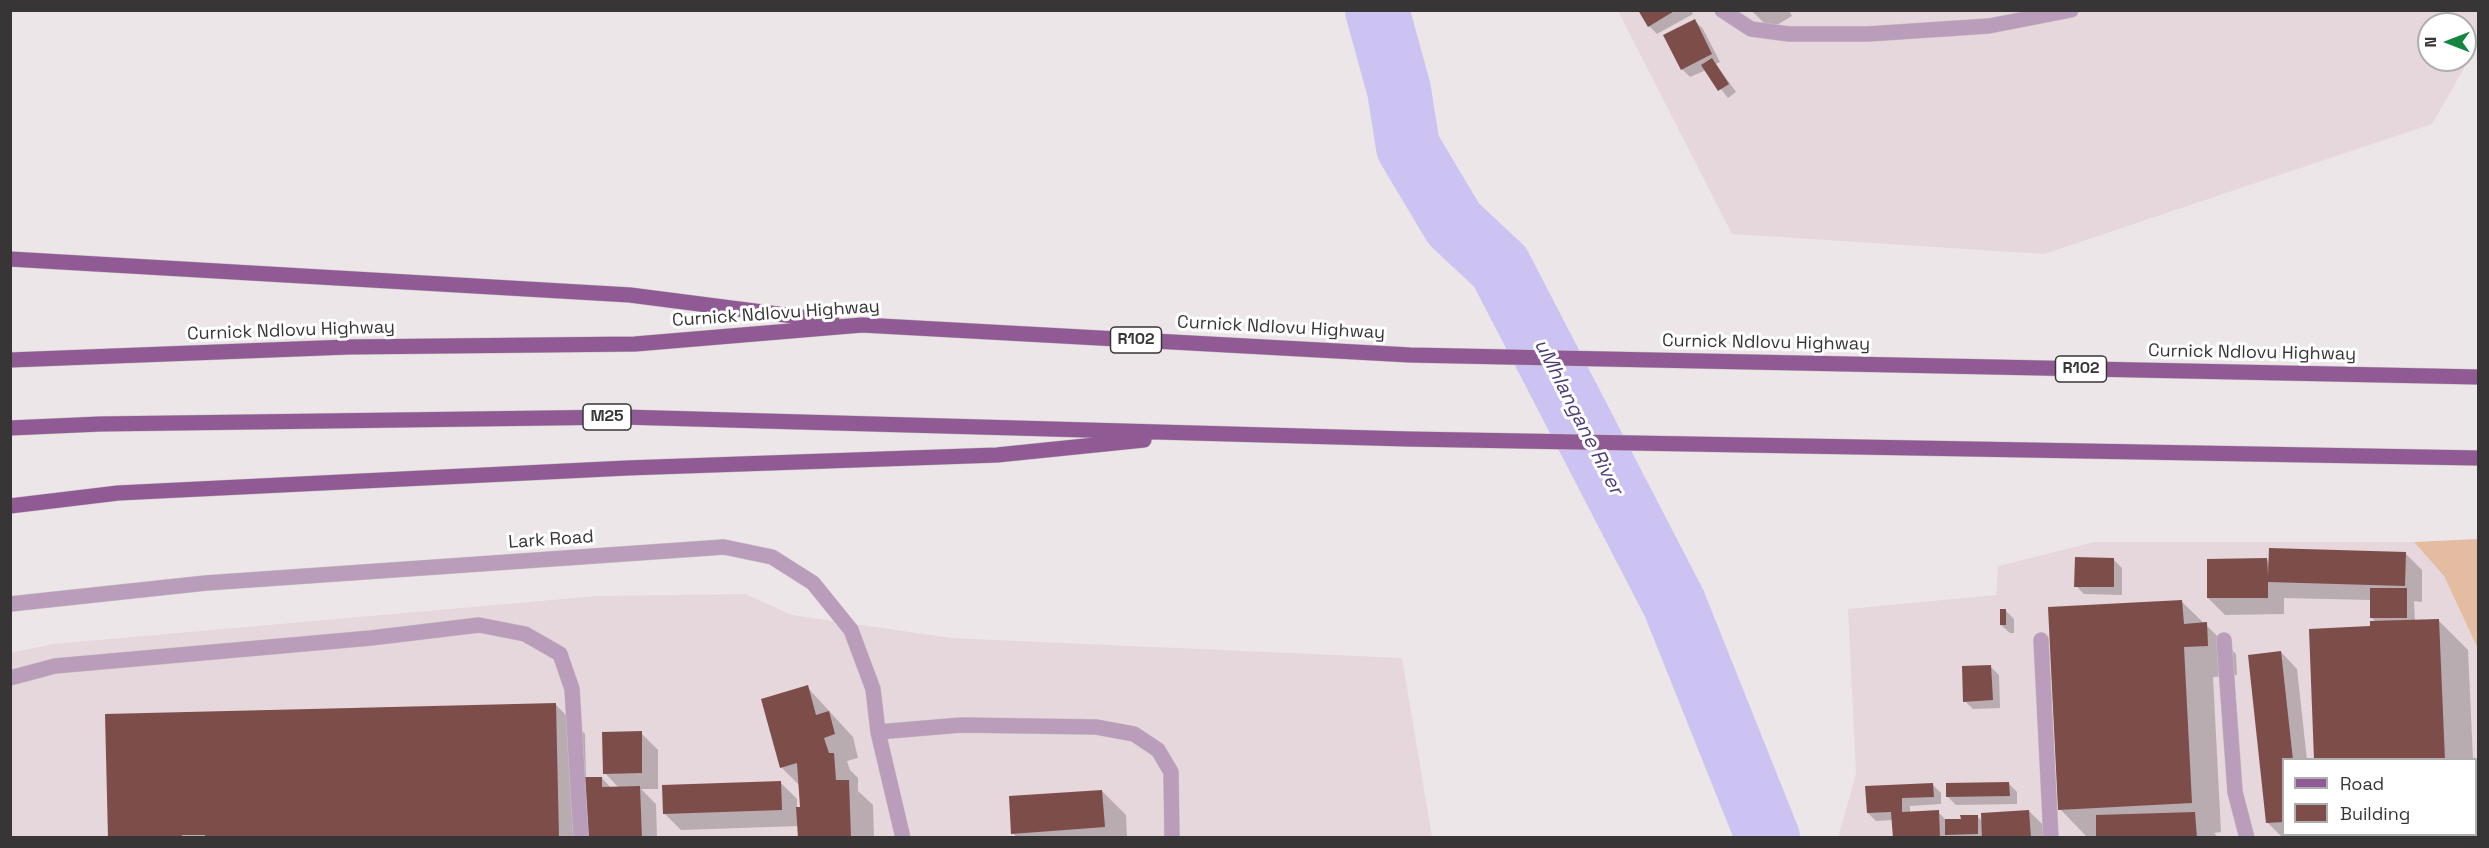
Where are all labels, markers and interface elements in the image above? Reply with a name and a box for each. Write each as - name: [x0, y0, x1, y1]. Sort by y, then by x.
- north arrow: [2417, 12, 2477, 72]
- text: N: [2420, 37, 2441, 47]
- street label: Curnick Ndlovu Highway: [671, 296, 881, 332]
- street label: Curnick Ndlovu Highway: [1177, 312, 1385, 344]
- street label: Curnick Ndlovu Highway: [187, 317, 395, 345]
- road number: R102: [1110, 327, 1162, 353]
- street label: Curnick Ndlovu Highway: [1662, 330, 1870, 356]
- water label: uMhlangane River: [1528, 335, 1628, 499]
- street label: Curnick Ndlovu Highway: [2148, 340, 2356, 366]
- road number: R102: [2056, 356, 2106, 382]
- road number: M25: [583, 404, 631, 430]
- street label: Lark Road: [508, 526, 594, 554]
- legend: [2282, 758, 2477, 836]
- text: Road: [2340, 772, 2384, 795]
- text: Building: [2340, 802, 2410, 825]

